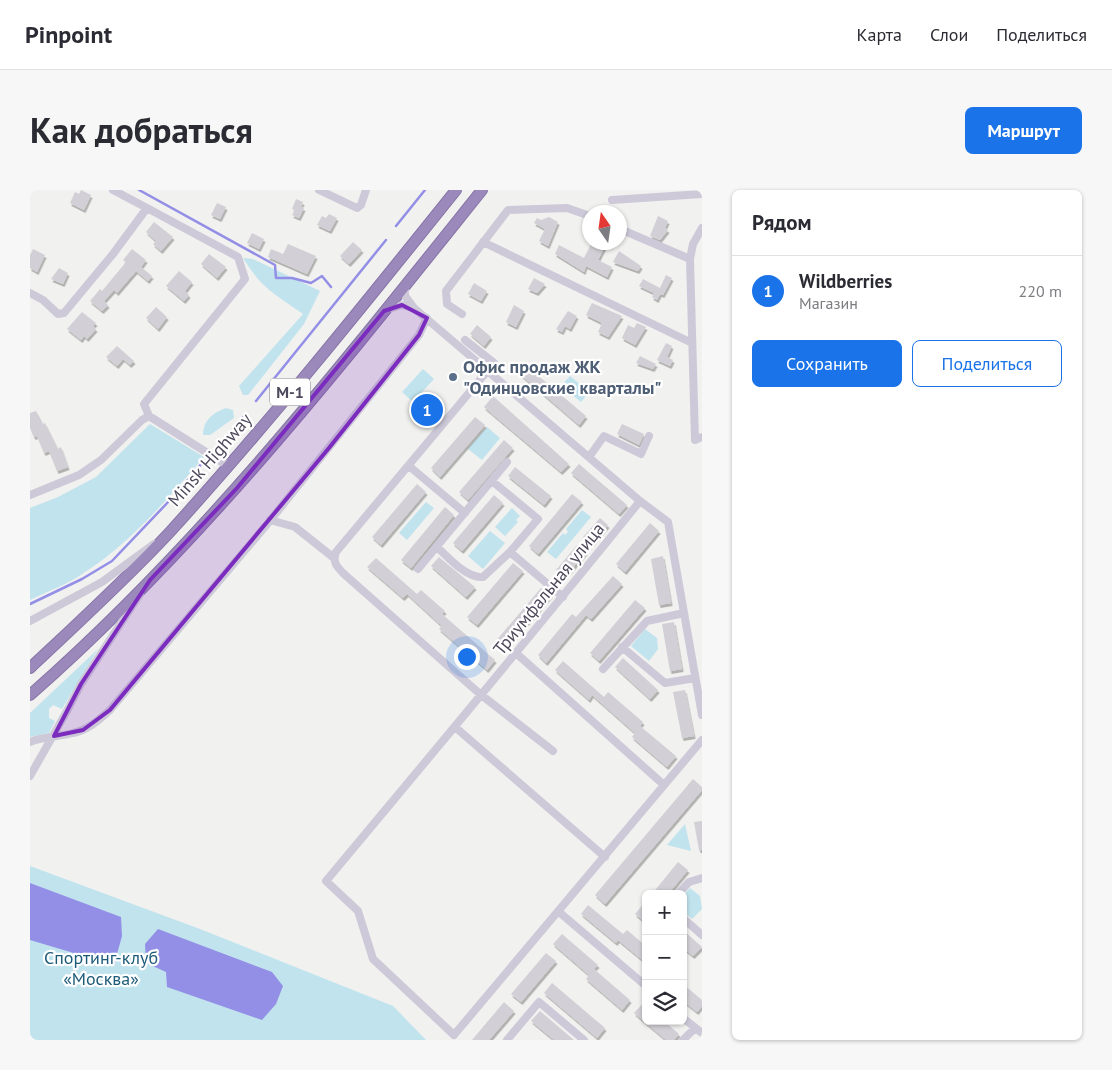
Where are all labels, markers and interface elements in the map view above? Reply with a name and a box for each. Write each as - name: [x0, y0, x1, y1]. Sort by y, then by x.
- text: Pinpoint: [25, 19, 112, 50]
- text: Карта: [857, 23, 902, 46]
- text: Слои: [930, 23, 968, 46]
- text: Поделиться: [996, 23, 1087, 46]
- text: Как добраться: [30, 107, 253, 153]
- button: Маршрут: [965, 107, 1082, 154]
- north arrow: [582, 205, 627, 250]
- text: Рядом: [752, 209, 811, 236]
- text: Wildberries: [799, 269, 892, 293]
- text: 1: [763, 281, 773, 301]
- text: 220 m: [1019, 281, 1062, 301]
- text: Магазин: [799, 293, 858, 313]
- button: Сохранить: [752, 340, 902, 387]
- button: Поделиться: [912, 340, 1062, 387]
- place label: Офис продаж ЖК "Одинцовские кварталы": [463, 355, 662, 399]
- marker: Офис продаж ЖК "Одинцовские кварталы": [447, 371, 459, 383]
- road number: М-1: [270, 378, 310, 406]
- pin: 1: [411, 391, 443, 429]
- street label: Minsk Highway: [163, 408, 257, 511]
- street label: Триумфальная улица: [488, 518, 609, 660]
- your location: [454, 644, 480, 670]
- map controls: [642, 890, 687, 1025]
- button: +: [642, 890, 687, 935]
- button: −: [642, 935, 687, 980]
- park label: Спортинг-клуб «Москва»: [44, 946, 158, 990]
- button: layers: [642, 980, 687, 1025]

